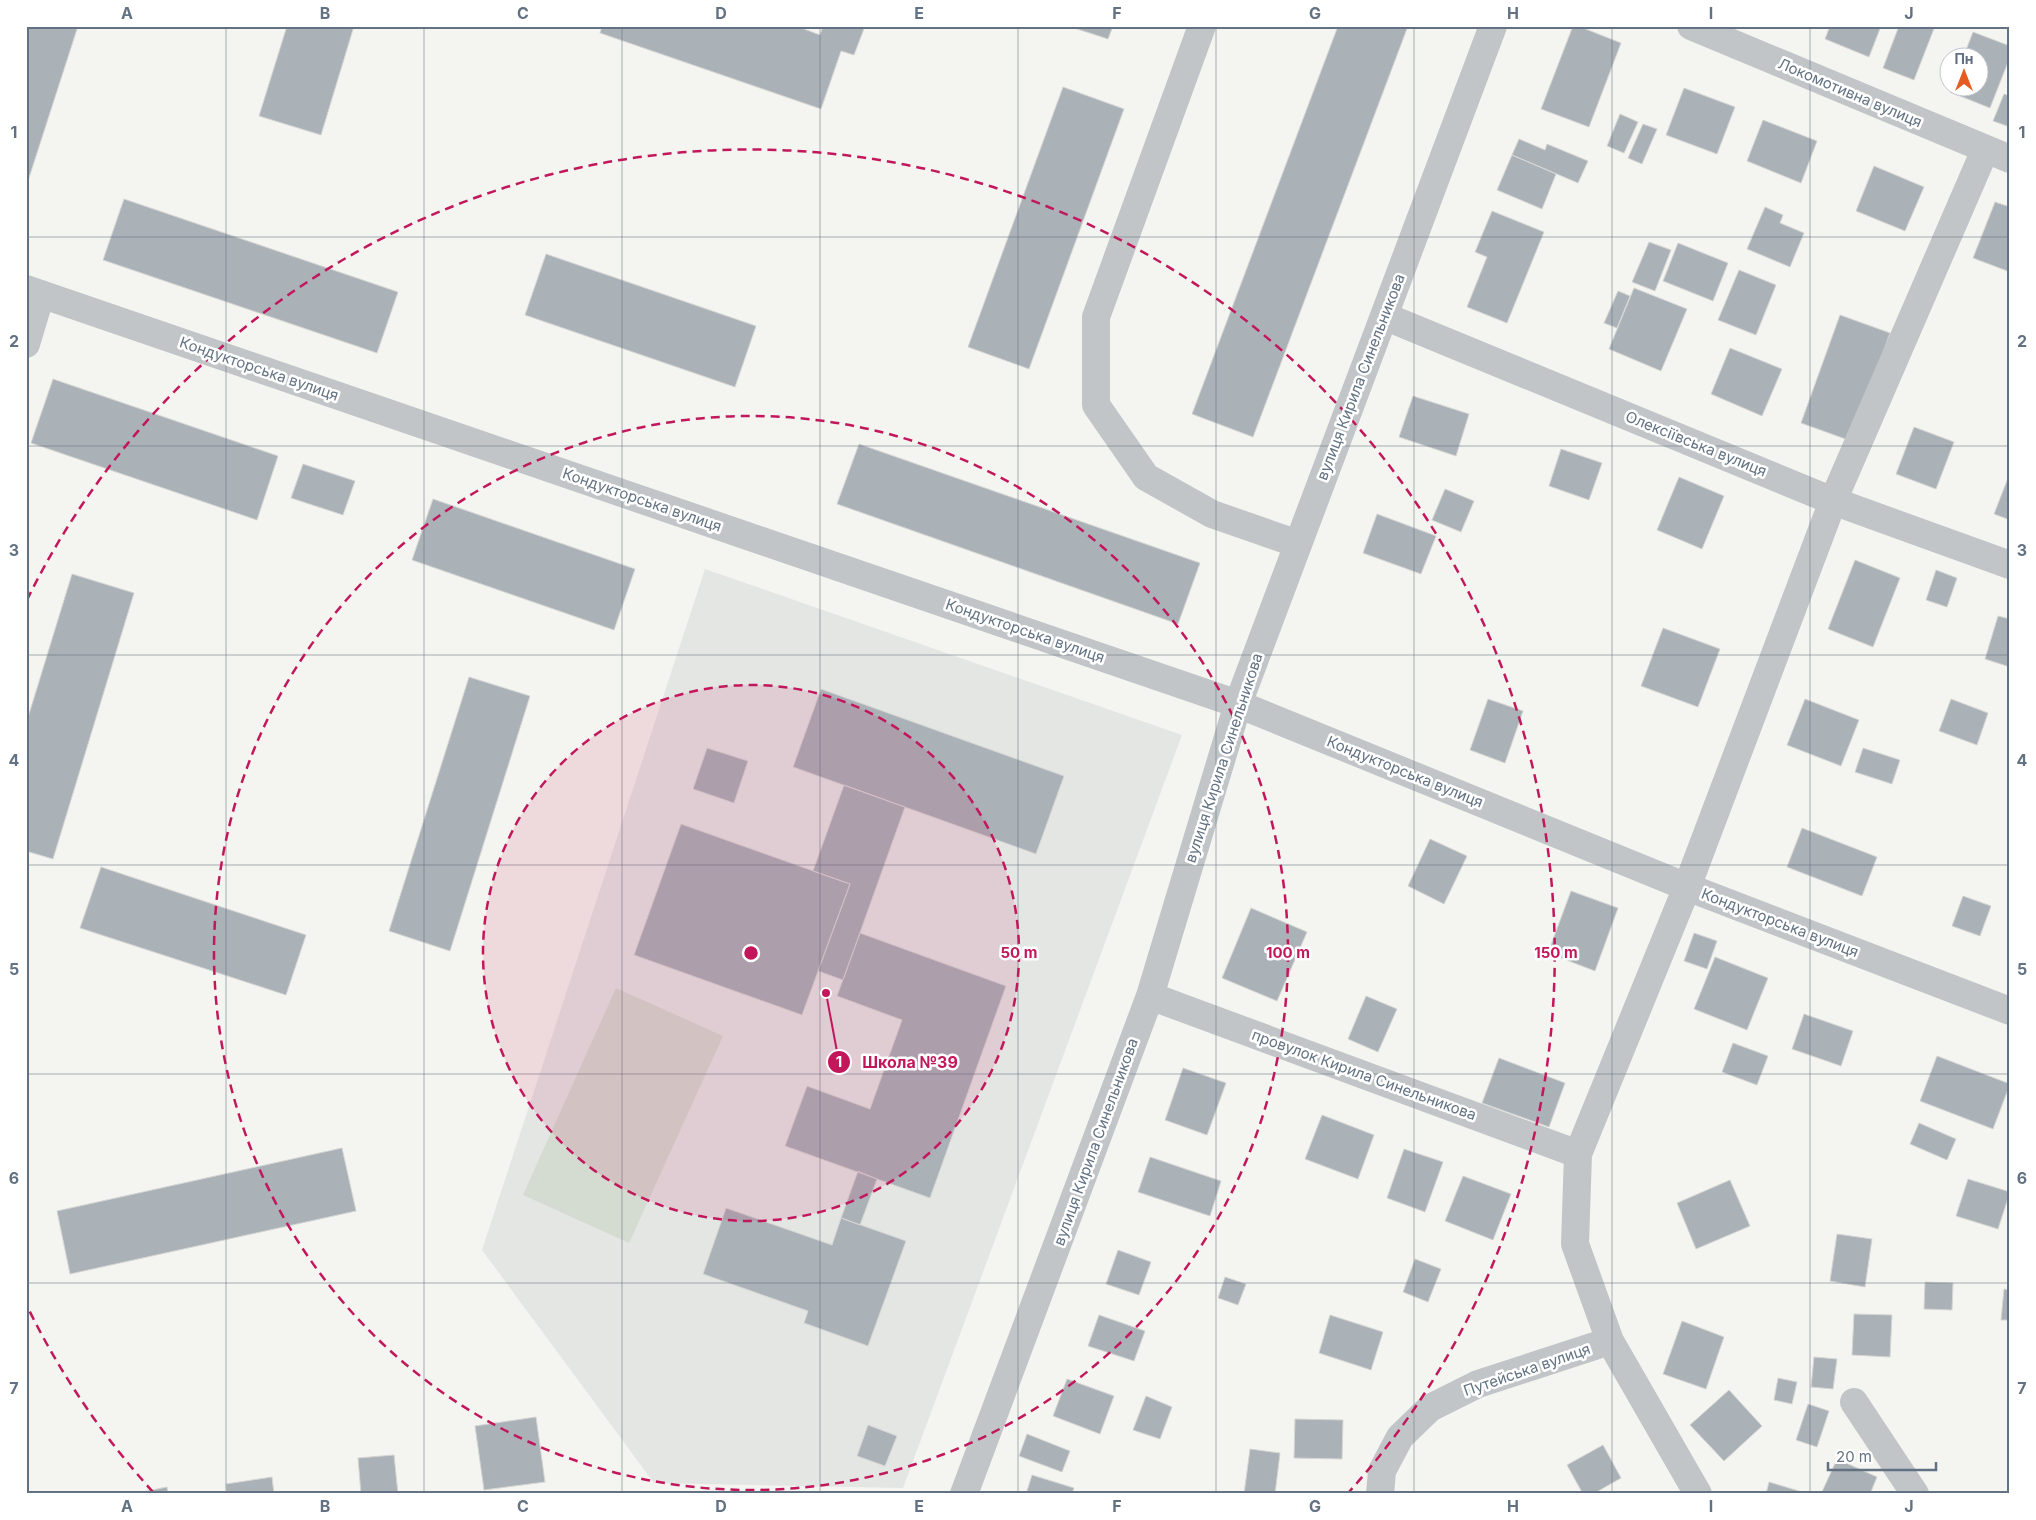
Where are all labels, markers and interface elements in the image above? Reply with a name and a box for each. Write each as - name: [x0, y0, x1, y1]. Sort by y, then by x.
- text: A: [121, 3, 133, 23]
- text: B: [320, 3, 330, 23]
- text: C: [517, 3, 529, 23]
- text: D: [715, 3, 727, 23]
- text: E: [914, 3, 924, 23]
- text: F: [1112, 3, 1122, 23]
- text: G: [1309, 3, 1321, 23]
- text: H: [1507, 3, 1519, 23]
- text: I: [1709, 3, 1713, 23]
- text: J: [1904, 3, 1914, 23]
- north arrow: [1938, 48, 1988, 98]
- text: Пн: [1954, 50, 1974, 67]
- street label: Локомотивна вулиця: [1775, 54, 1925, 131]
- text: 1: [11, 122, 17, 142]
- text: 1: [2019, 122, 2025, 142]
- street label: вулиця Кирила Синельникова: [1312, 271, 1409, 483]
- text: 2: [9, 331, 19, 351]
- text: 2: [2017, 331, 2027, 351]
- street label: Кондукторська вулиця: [177, 332, 341, 405]
- street label: Олексіївська вулиця: [1623, 406, 1770, 481]
- street label: Кондукторська вулиця: [560, 463, 724, 536]
- text: 3: [9, 540, 19, 560]
- text: 3: [2017, 540, 2027, 560]
- street label: Кондукторська вулиця: [943, 594, 1107, 667]
- street label: вулиця Кирила Синельникова: [1181, 651, 1266, 865]
- street label: Кондукторська вулиця: [1324, 731, 1486, 812]
- text: 4: [9, 750, 20, 770]
- text: 4: [2017, 750, 2028, 770]
- street label: Кондукторська вулиця: [1699, 884, 1862, 961]
- text: 50 m: [1001, 943, 1037, 962]
- text: 100 m: [1266, 943, 1310, 962]
- text: 150 m: [1534, 943, 1578, 962]
- centre of rings: [742, 944, 760, 962]
- text: 5: [9, 959, 19, 979]
- text: 5: [2017, 959, 2027, 979]
- street label: провулок Кирила Синельникова: [1249, 1025, 1479, 1124]
- street label: вулиця Кирила Синельникова: [1049, 1036, 1142, 1248]
- callout: Школа №39: [827, 1047, 967, 1078]
- text: 1: [836, 1052, 842, 1071]
- text: Школа №39: [862, 1052, 958, 1072]
- text: 6: [9, 1168, 19, 1188]
- text: 6: [2017, 1168, 2027, 1188]
- street label: Путейська вулиця: [1461, 1339, 1593, 1400]
- text: 7: [9, 1378, 19, 1398]
- text: 7: [2017, 1378, 2027, 1398]
- scale bar: [1828, 1440, 1936, 1472]
- text: 20 m: [1836, 1447, 1872, 1466]
- text: A: [121, 1496, 133, 1516]
- text: B: [320, 1496, 330, 1516]
- text: C: [517, 1496, 529, 1516]
- text: D: [715, 1496, 727, 1516]
- text: E: [914, 1496, 924, 1516]
- text: F: [1112, 1496, 1122, 1516]
- text: G: [1309, 1496, 1321, 1516]
- text: H: [1507, 1496, 1519, 1516]
- text: I: [1709, 1496, 1713, 1516]
- text: J: [1904, 1496, 1914, 1516]

